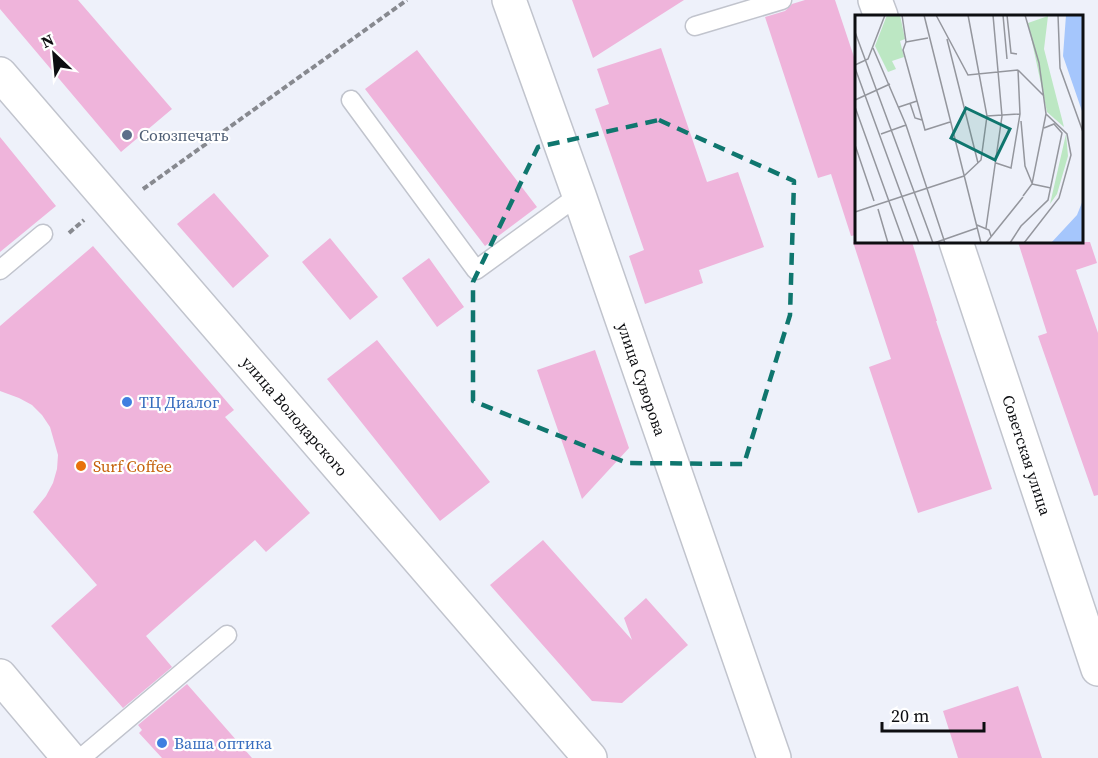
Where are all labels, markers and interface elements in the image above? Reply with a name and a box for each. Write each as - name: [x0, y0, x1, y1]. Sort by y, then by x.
- inset map: [855, 15, 1083, 243]
- north arrow: [24, 24, 84, 84]
- text: N: [37, 28, 58, 53]
- place label: Союзпечать: [139, 124, 229, 146]
- marker: Союзпечать: [120, 128, 134, 142]
- street label: улица Суворова: [612, 319, 672, 439]
- street label: улица Володарского: [237, 351, 353, 481]
- place label: ТЦ Диалог: [139, 391, 219, 413]
- street label: Советская улица: [997, 392, 1057, 519]
- marker: ТЦ Диалог: [120, 395, 134, 409]
- place label: Surf Coffee: [93, 455, 172, 477]
- marker: Surf Coffee: [74, 459, 88, 473]
- scale bar: [882, 695, 984, 733]
- text: 20 m: [891, 703, 929, 728]
- place label: Ваша оптика: [174, 732, 273, 754]
- marker: Ваша оптика: [155, 736, 169, 750]

